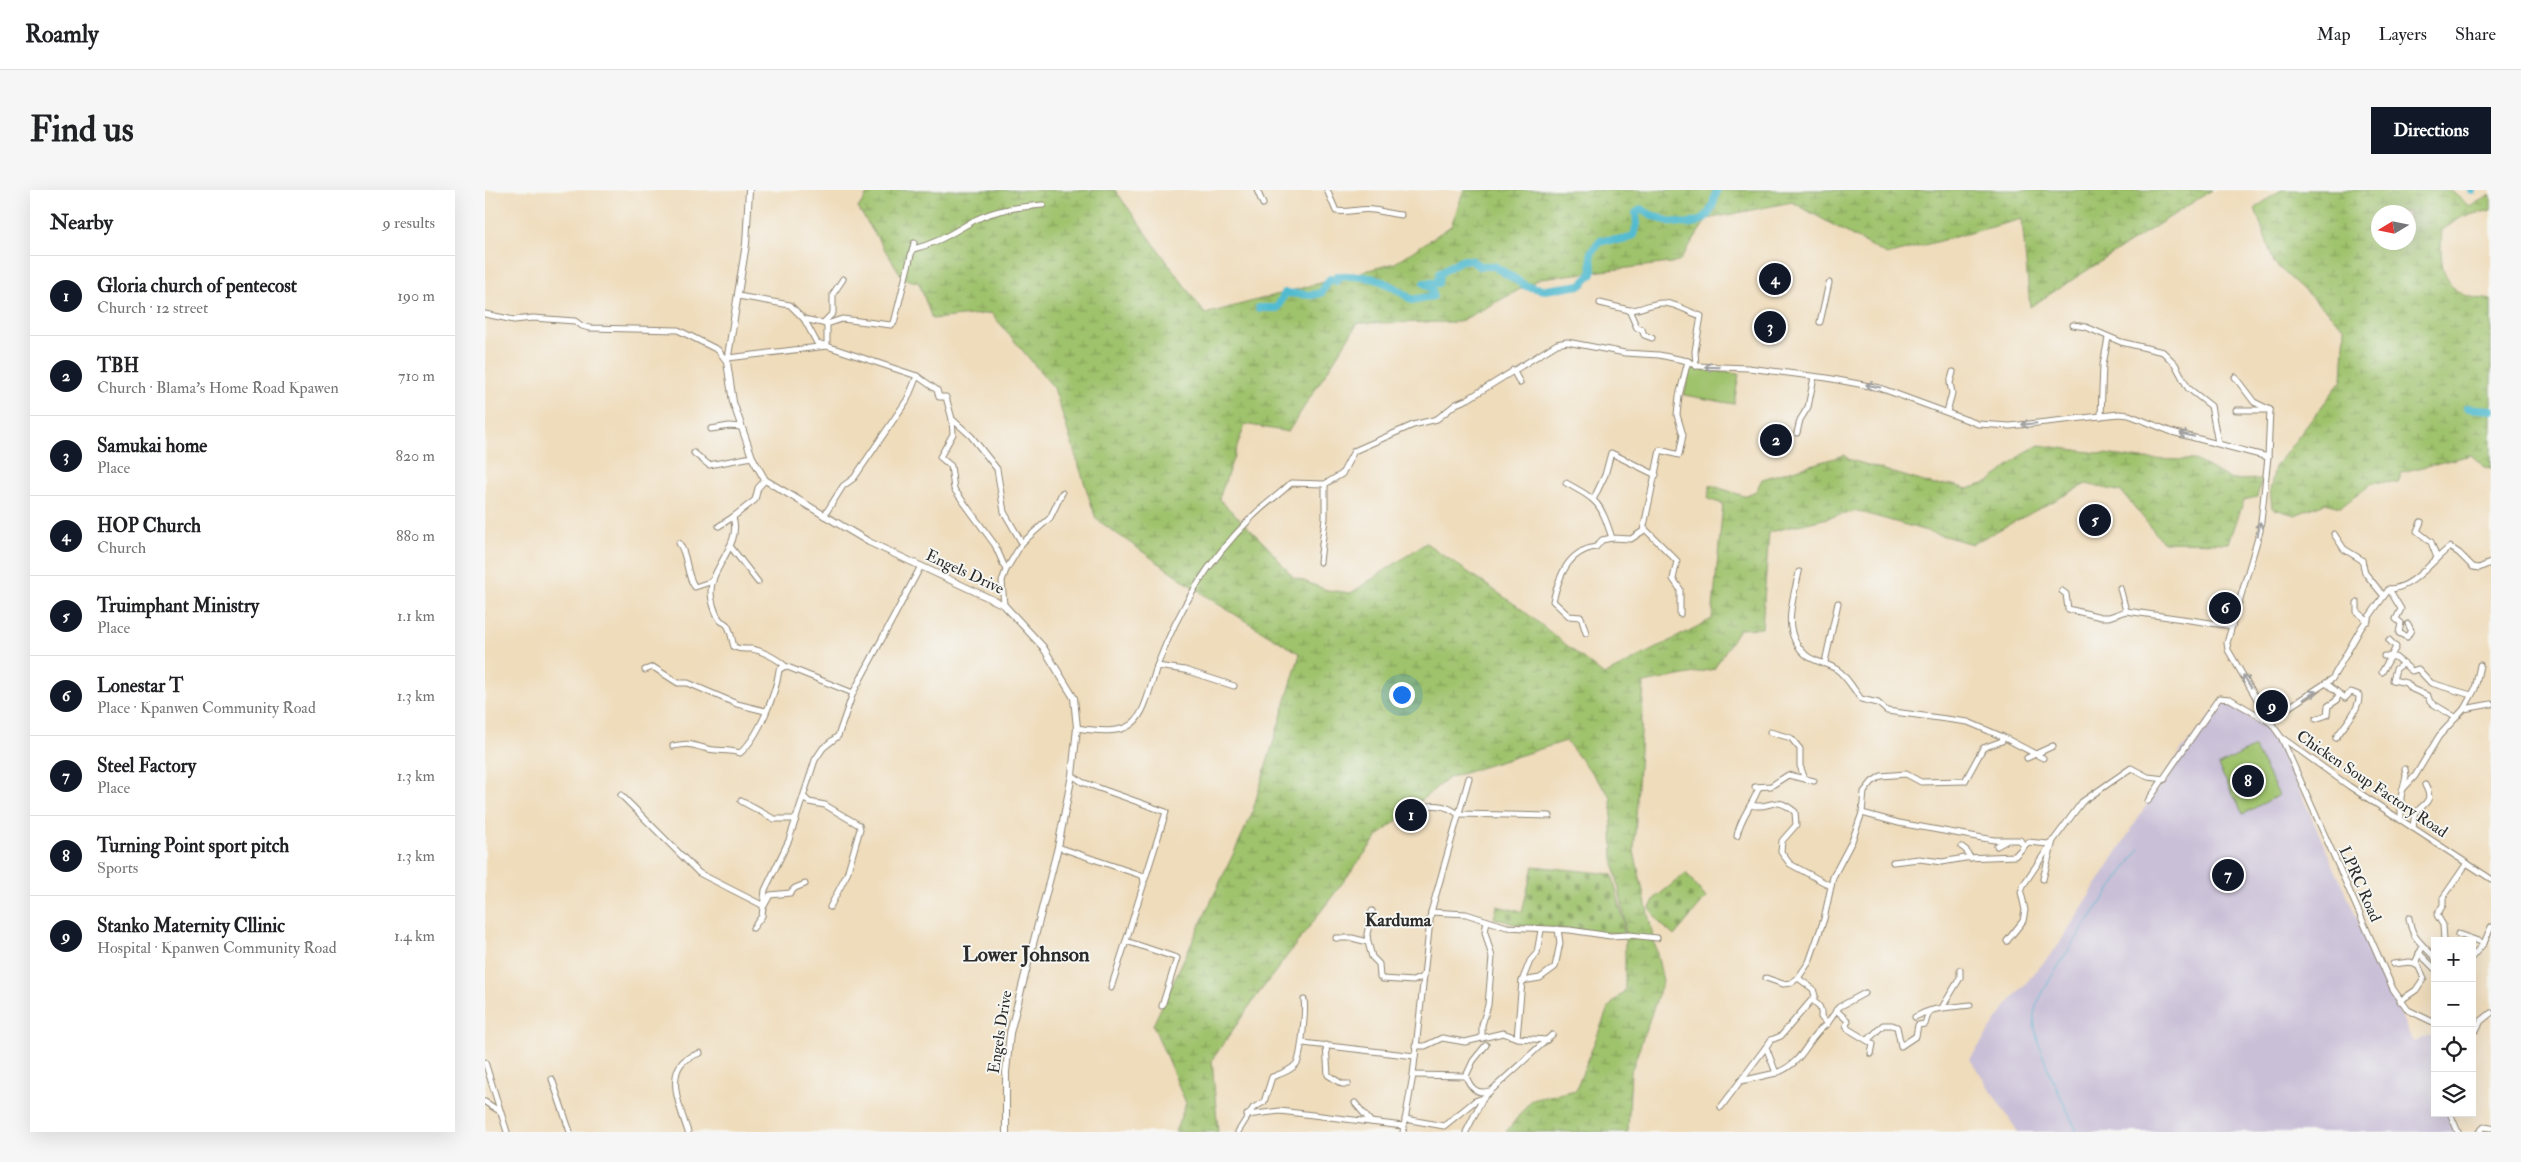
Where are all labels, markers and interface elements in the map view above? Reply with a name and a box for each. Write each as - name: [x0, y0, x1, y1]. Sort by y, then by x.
- text: Roamly: [25, 19, 99, 50]
- text: Map: [2317, 23, 2351, 46]
- text: Layers: [2379, 23, 2427, 46]
- text: Share: [2455, 23, 2496, 46]
- button: Directions: [2371, 107, 2491, 154]
- text: Find us: [30, 108, 134, 152]
- north arrow: [2371, 205, 2416, 250]
- text: Nearby: [50, 209, 113, 236]
- text: 9 results: [382, 213, 435, 233]
- pin: 4: [1759, 260, 1791, 298]
- text: Gloria church of pentecost: [97, 274, 297, 298]
- text: 1: [63, 286, 69, 306]
- text: 190 m: [397, 286, 435, 306]
- text: Church · 12 street: [97, 298, 208, 318]
- pin: 3: [1754, 308, 1786, 346]
- text: TBH: [97, 354, 139, 378]
- one-way arrow: [1705, 362, 1721, 371]
- text: 2: [62, 366, 70, 386]
- text: 710 m: [398, 366, 435, 386]
- text: Church · Blama's Home Road Kpawen: [97, 378, 339, 398]
- one-way arrow: [1866, 381, 1882, 391]
- one-way arrow: [2021, 419, 2037, 429]
- pin: 2: [1760, 421, 1792, 459]
- one-way arrow: [2180, 430, 2196, 440]
- text: Samukai home: [97, 434, 207, 458]
- text: 3: [63, 446, 69, 466]
- text: 820 m: [395, 446, 435, 466]
- text: Place: [97, 458, 130, 478]
- pin: 5: [2079, 501, 2111, 539]
- text: HOP Church: [97, 514, 201, 538]
- one-way arrow: [2255, 521, 2265, 537]
- text: 4: [62, 526, 70, 546]
- text: 880 m: [396, 526, 435, 546]
- text: Church: [97, 538, 146, 558]
- street label: Engels Drive: [923, 545, 1008, 599]
- pin: 6: [2209, 589, 2241, 627]
- text: Truimphant Ministry: [97, 594, 259, 618]
- text: 5: [62, 606, 70, 626]
- text: 1.1 km: [397, 606, 435, 626]
- text: Place: [97, 618, 130, 638]
- text: Lonestar T: [97, 674, 183, 698]
- one-way arrow: [2242, 675, 2252, 689]
- your location: [1389, 682, 1415, 708]
- text: 6: [62, 686, 70, 706]
- text: 1.3 km: [397, 686, 435, 706]
- pin: 9: [2256, 687, 2288, 725]
- one-way arrow: [2303, 689, 2317, 699]
- text: Place · Kpanwen Community Road: [97, 698, 316, 718]
- street label: Chicken Soup Factory Road: [2292, 726, 2452, 843]
- text: Steel Factory: [97, 754, 196, 778]
- pin: 8: [2232, 762, 2264, 800]
- text: 7: [62, 766, 70, 786]
- text: 1.3 km: [397, 766, 435, 786]
- text: Place: [97, 778, 130, 798]
- pin: 1: [1395, 796, 1427, 834]
- text: Turning Point sport pitch: [97, 834, 289, 858]
- street label: LPRC Road: [2334, 843, 2386, 925]
- text: 8: [62, 846, 70, 866]
- text: 1.3 km: [397, 846, 435, 866]
- pin: 7: [2212, 856, 2244, 894]
- text: Sports: [97, 858, 138, 878]
- district label: Karduma: [1365, 909, 1432, 932]
- text: Stanko Maternity Cllinic: [97, 914, 285, 938]
- text: 9: [62, 926, 70, 946]
- text: 1.4 km: [394, 926, 435, 946]
- map controls: [2431, 937, 2476, 1117]
- button: +: [2431, 937, 2476, 982]
- text: Hospital · Kpanwen Community Road: [97, 938, 337, 958]
- district label: Lower Johnson: [962, 941, 1090, 968]
- button: −: [2431, 982, 2476, 1027]
- street label: Engels Drive: [984, 989, 1016, 1075]
- button: locate: [2431, 1027, 2476, 1072]
- button: layers: [2431, 1072, 2476, 1117]

